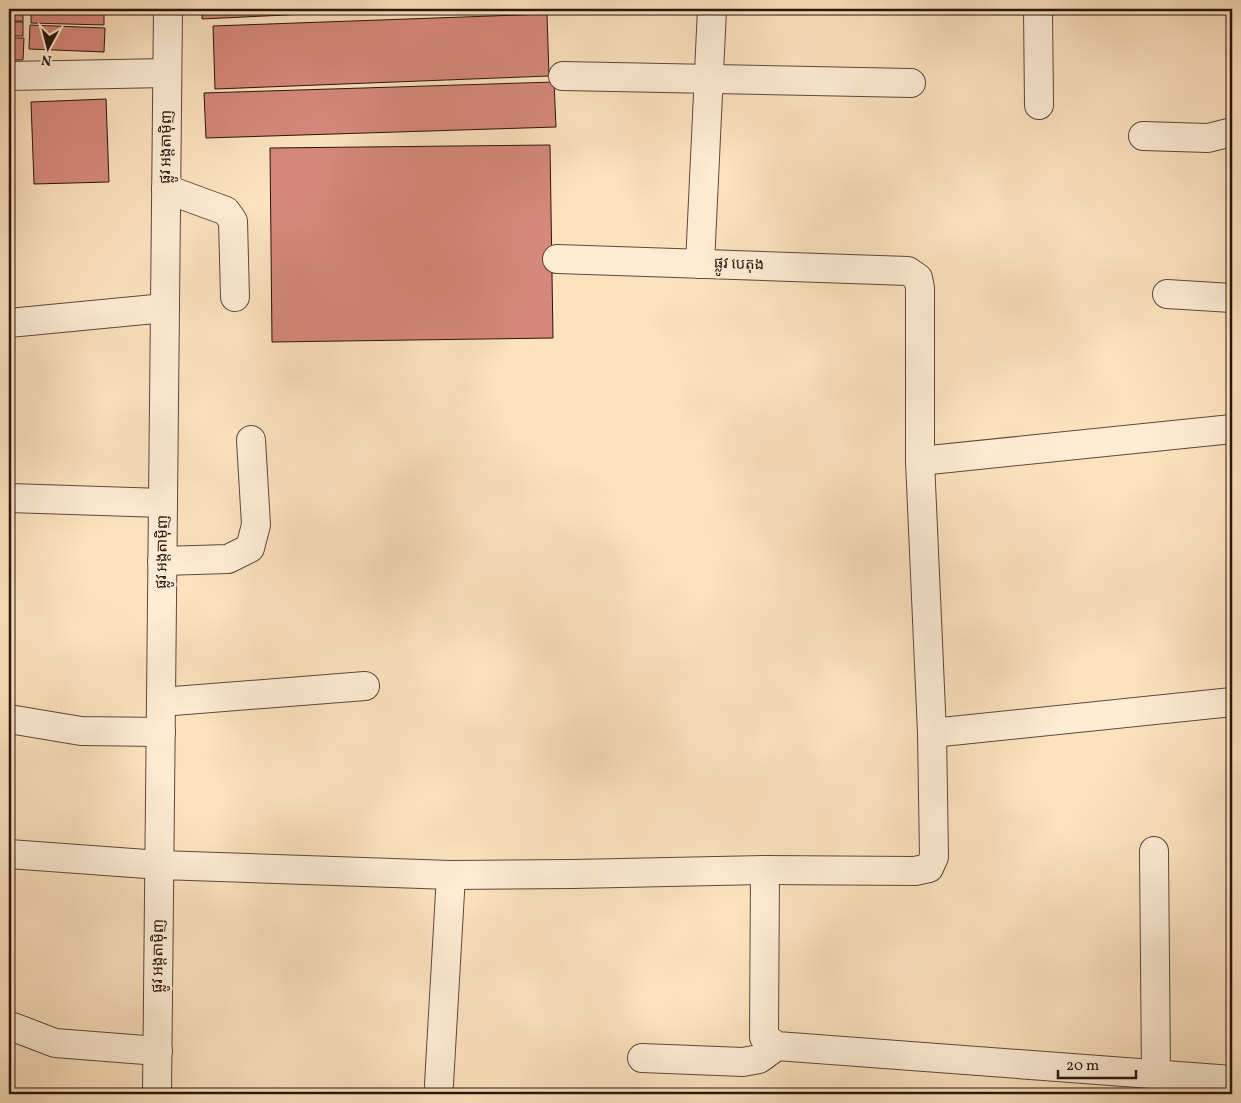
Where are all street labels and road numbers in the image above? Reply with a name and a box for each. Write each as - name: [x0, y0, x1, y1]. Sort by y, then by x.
- street label: ផ្លូវ អង្តតាម៉ិញ: [156, 110, 180, 184]
- street label: ផ្លូវ បេតុង: [713, 254, 765, 278]
- street label: ផ្លូវ អង្តតាម៉ិញ: [152, 515, 176, 589]
- street label: ផ្លូវ អង្តតាម៉ិញ: [148, 919, 172, 993]

